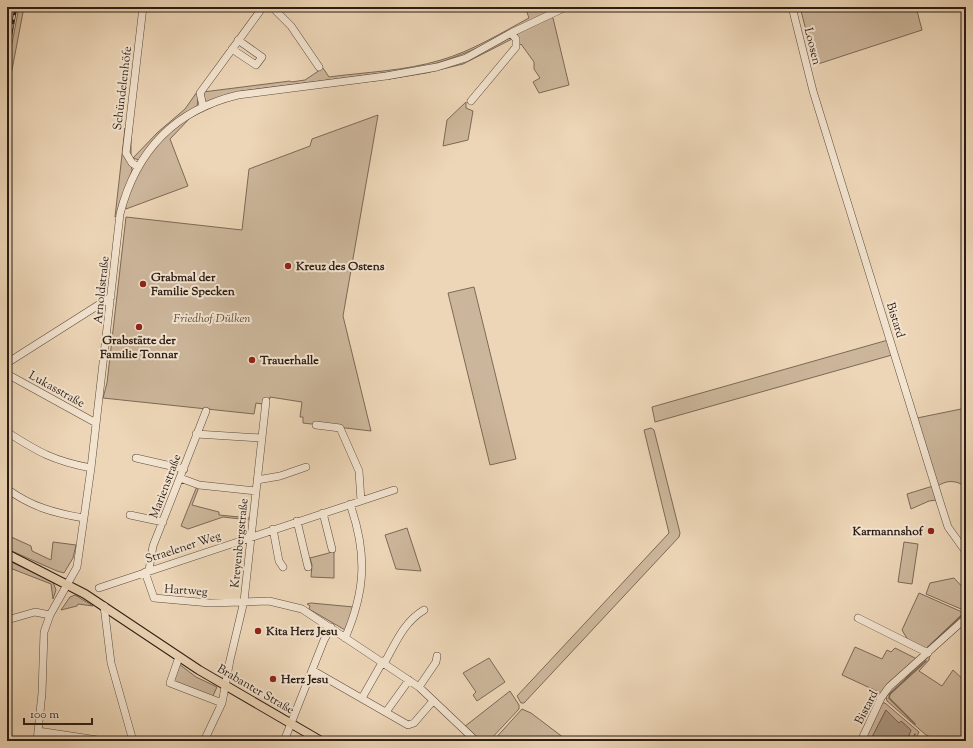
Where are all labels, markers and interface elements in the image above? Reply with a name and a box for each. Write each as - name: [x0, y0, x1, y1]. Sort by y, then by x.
- street label: Loosen: [799, 26, 825, 67]
- street label: Schündelenhöfe: [109, 45, 137, 131]
- street label: Arnoldstraße: [89, 255, 115, 325]
- place label: Kreuz des Ostens: [295, 258, 385, 276]
- marker: Kreuz des Ostens: [283, 261, 293, 271]
- place label: Grabmal der Familie Specken: [150, 269, 236, 301]
- marker: Grabmal der Familie Specken: [138, 279, 148, 289]
- street label: Bistard: [881, 300, 909, 341]
- park label: Friedhof Dülken: [173, 310, 251, 328]
- marker: Grabstätte der Familie Tonnar: [134, 322, 144, 332]
- place label: Grabstätte der Familie Tonnar: [99, 332, 179, 364]
- place label: Trauerhalle: [259, 352, 319, 370]
- marker: Trauerhalle: [247, 355, 257, 365]
- street label: Lukasstraße: [25, 367, 88, 413]
- street label: Marienstraße: [145, 451, 187, 521]
- street label: Kreyenbergstraße: [226, 497, 254, 589]
- place label: Karmannshof: [851, 523, 924, 541]
- marker: Karmannshof: [926, 526, 936, 536]
- street label: Straelener Weg: [143, 527, 224, 569]
- street label: Hartweg: [164, 581, 208, 602]
- place label: Kita Herz Jesu: [265, 623, 338, 641]
- marker: Kita Herz Jesu: [253, 626, 263, 636]
- street label: Brabanter Straße: [214, 660, 298, 719]
- place label: Herz Jesu: [280, 671, 328, 689]
- marker: Herz Jesu: [268, 674, 278, 684]
- street label: Bistard: [851, 687, 883, 728]
- scale bar: [24, 700, 92, 726]
- text: 100 m: [30, 706, 59, 724]

